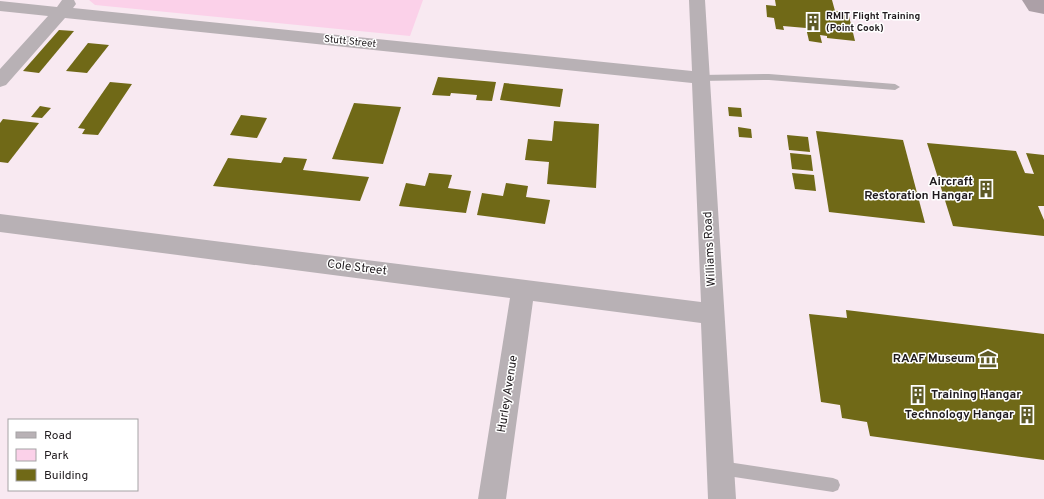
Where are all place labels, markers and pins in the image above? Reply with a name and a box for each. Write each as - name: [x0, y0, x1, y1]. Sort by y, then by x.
- place label: RMIT Flight Training (Point Cook): [826, 10, 920, 35]
- building icon: RMIT Flight Training (Point Cook): [803, 12, 823, 32]
- place label: Aircraft Restoration Hangar: [864, 174, 973, 204]
- building icon: Aircraft Restoration Hangar: [976, 179, 996, 199]
- museum icon: RAAF Museum: [978, 349, 998, 369]
- place label: RAAF Museum: [893, 351, 975, 367]
- building icon: Training Hangar: [908, 385, 928, 405]
- place label: Training Hangar: [931, 387, 1021, 403]
- building icon: Technology Hangar: [1017, 405, 1037, 425]
- place label: Technology Hangar: [905, 407, 1014, 423]

